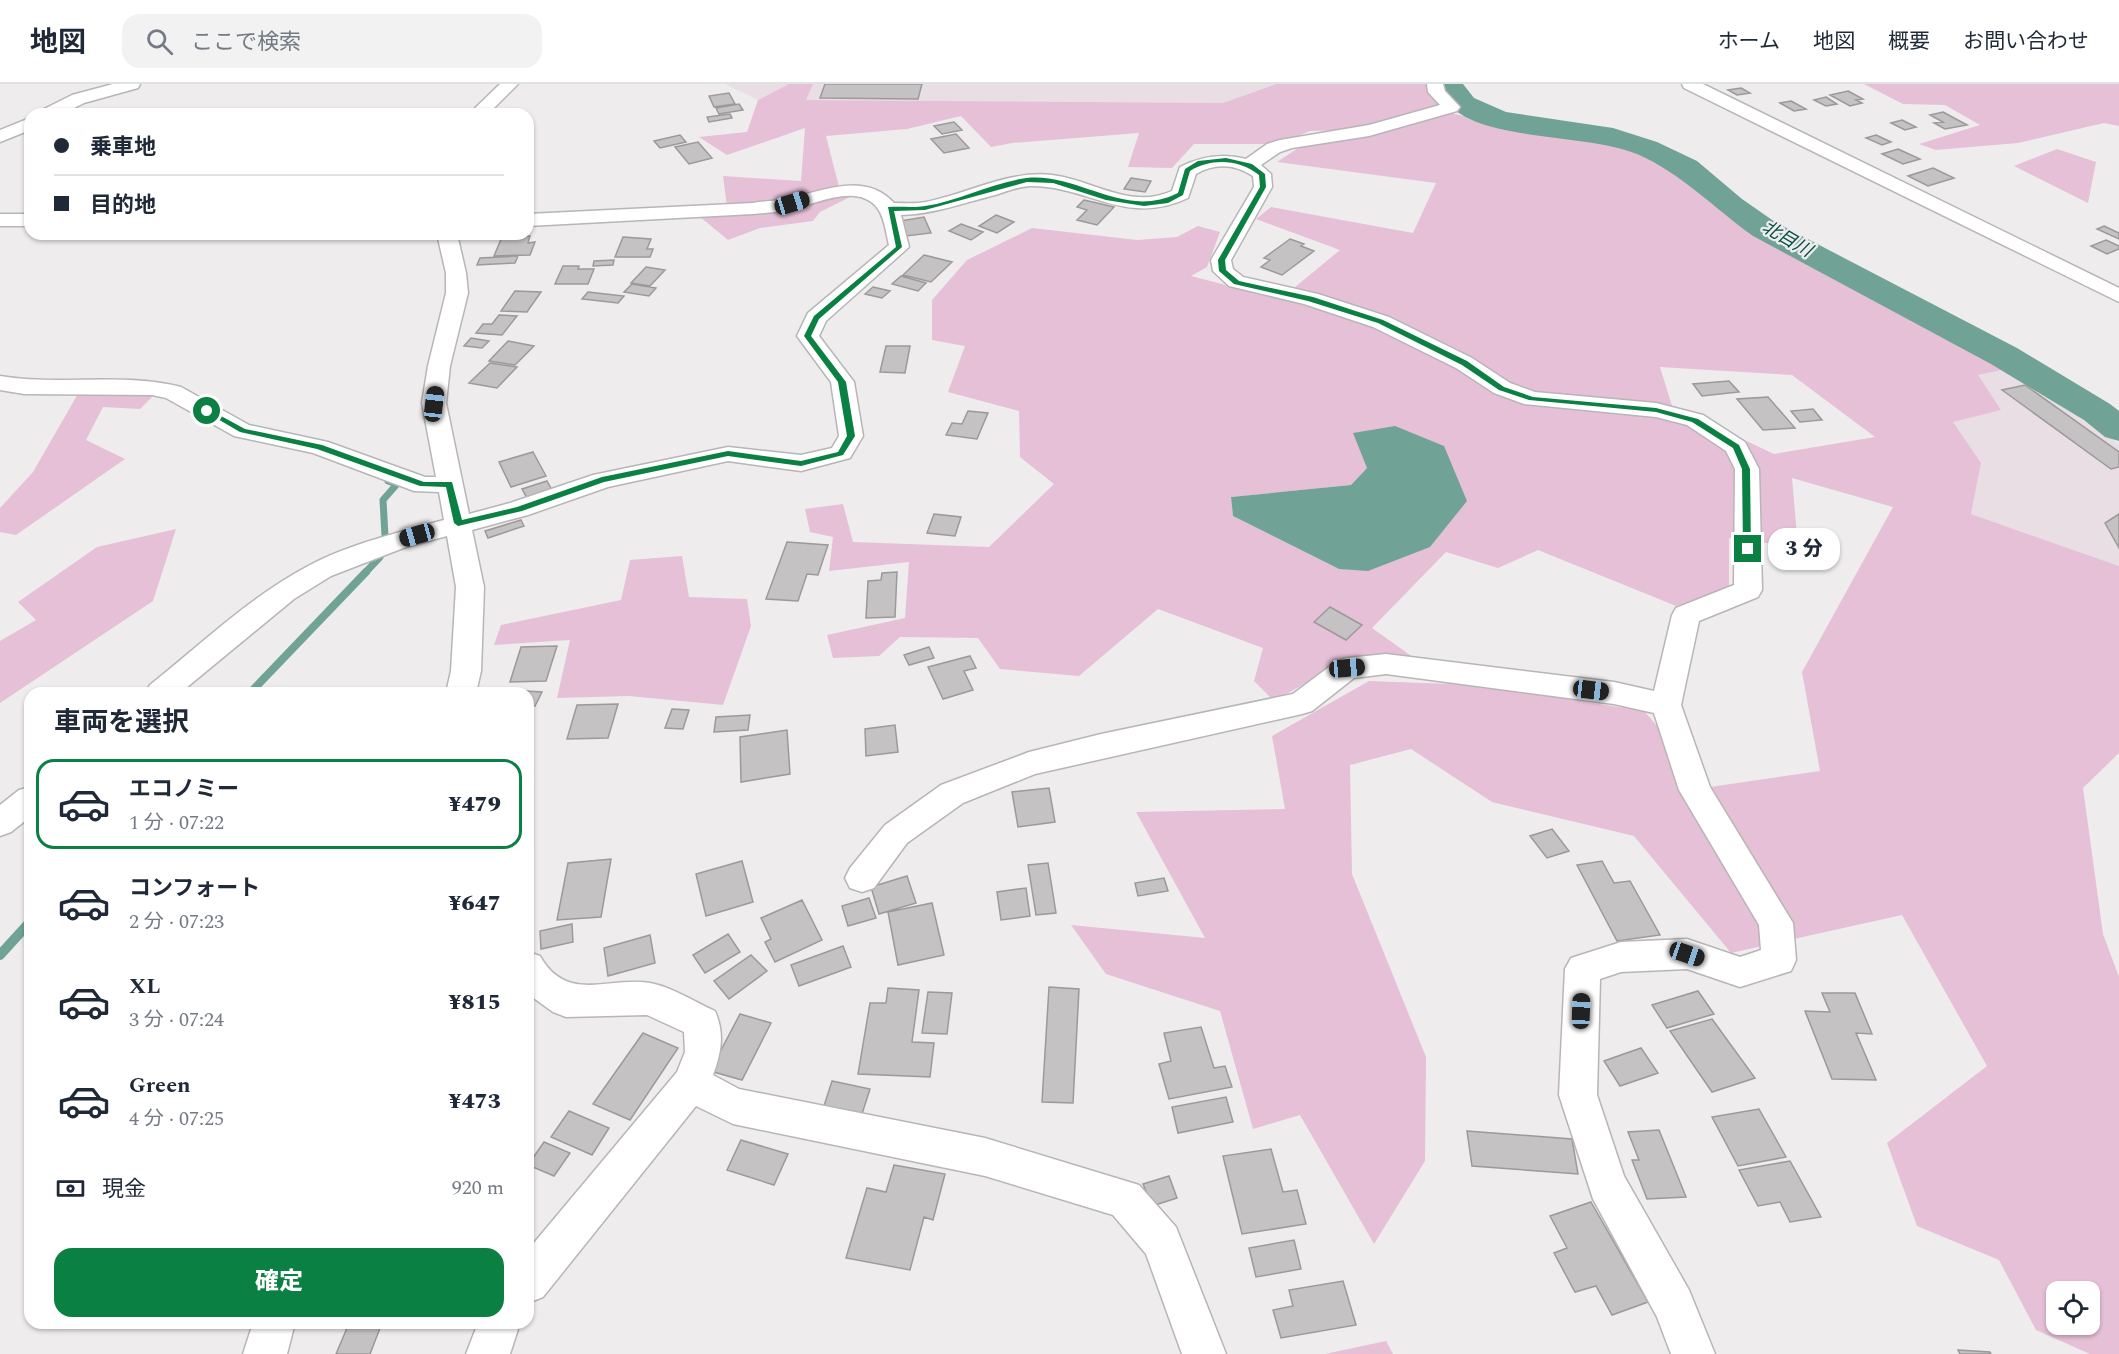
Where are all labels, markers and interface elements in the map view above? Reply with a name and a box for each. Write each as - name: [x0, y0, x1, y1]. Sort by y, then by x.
- search box: [122, 14, 542, 68]
- text: 地図: [30, 21, 86, 64]
- icon: search: [143, 25, 176, 58]
- text: ここで検索: [191, 26, 301, 59]
- text: ホーム: [1718, 26, 1780, 58]
- text: 地図: [1813, 26, 1855, 58]
- text: 概要: [1888, 26, 1930, 58]
- text: お問い合わせ: [1963, 26, 2089, 58]
- text: 乗車地: [90, 131, 156, 164]
- text: 目的地: [90, 189, 156, 222]
- car: [772, 189, 812, 217]
- water label: 北目川: [1757, 214, 1819, 265]
- car: [423, 385, 445, 423]
- route start: [193, 397, 220, 424]
- car: [397, 521, 437, 549]
- callout: 3 分: [1769, 528, 1841, 570]
- text: 3 分: [1786, 534, 1823, 564]
- route end: [1734, 535, 1761, 562]
- car: [1328, 657, 1366, 679]
- car: [1572, 679, 1610, 701]
- text: 車両を選択: [54, 702, 189, 744]
- text: エコノミー: [129, 773, 239, 806]
- icon: car: [57, 777, 111, 831]
- text: ¥479: [448, 788, 501, 821]
- text: 1 分 · 07:22: [129, 808, 224, 838]
- text: コンフォート: [129, 872, 260, 905]
- icon: car: [57, 876, 111, 930]
- text: ¥647: [448, 887, 501, 920]
- text: 2 分 · 07:23: [129, 907, 224, 937]
- car: [1667, 940, 1707, 968]
- text: XL: [129, 970, 160, 1003]
- icon: car: [57, 975, 111, 1029]
- text: ¥815: [448, 986, 501, 1019]
- car: [1571, 993, 1591, 1029]
- text: 3 分 · 07:24: [129, 1005, 224, 1035]
- text: Green: [129, 1069, 191, 1102]
- icon: car: [57, 1074, 111, 1128]
- text: ¥473: [448, 1085, 501, 1118]
- text: 4 分 · 07:25: [129, 1104, 224, 1134]
- icon: cash: [54, 1172, 87, 1205]
- text: 現金: [102, 1173, 146, 1206]
- text: 920 m: [452, 1173, 504, 1203]
- button: 確定: [54, 1248, 504, 1317]
- map controls: [2046, 1281, 2100, 1335]
- button: locate: [2046, 1281, 2100, 1335]

